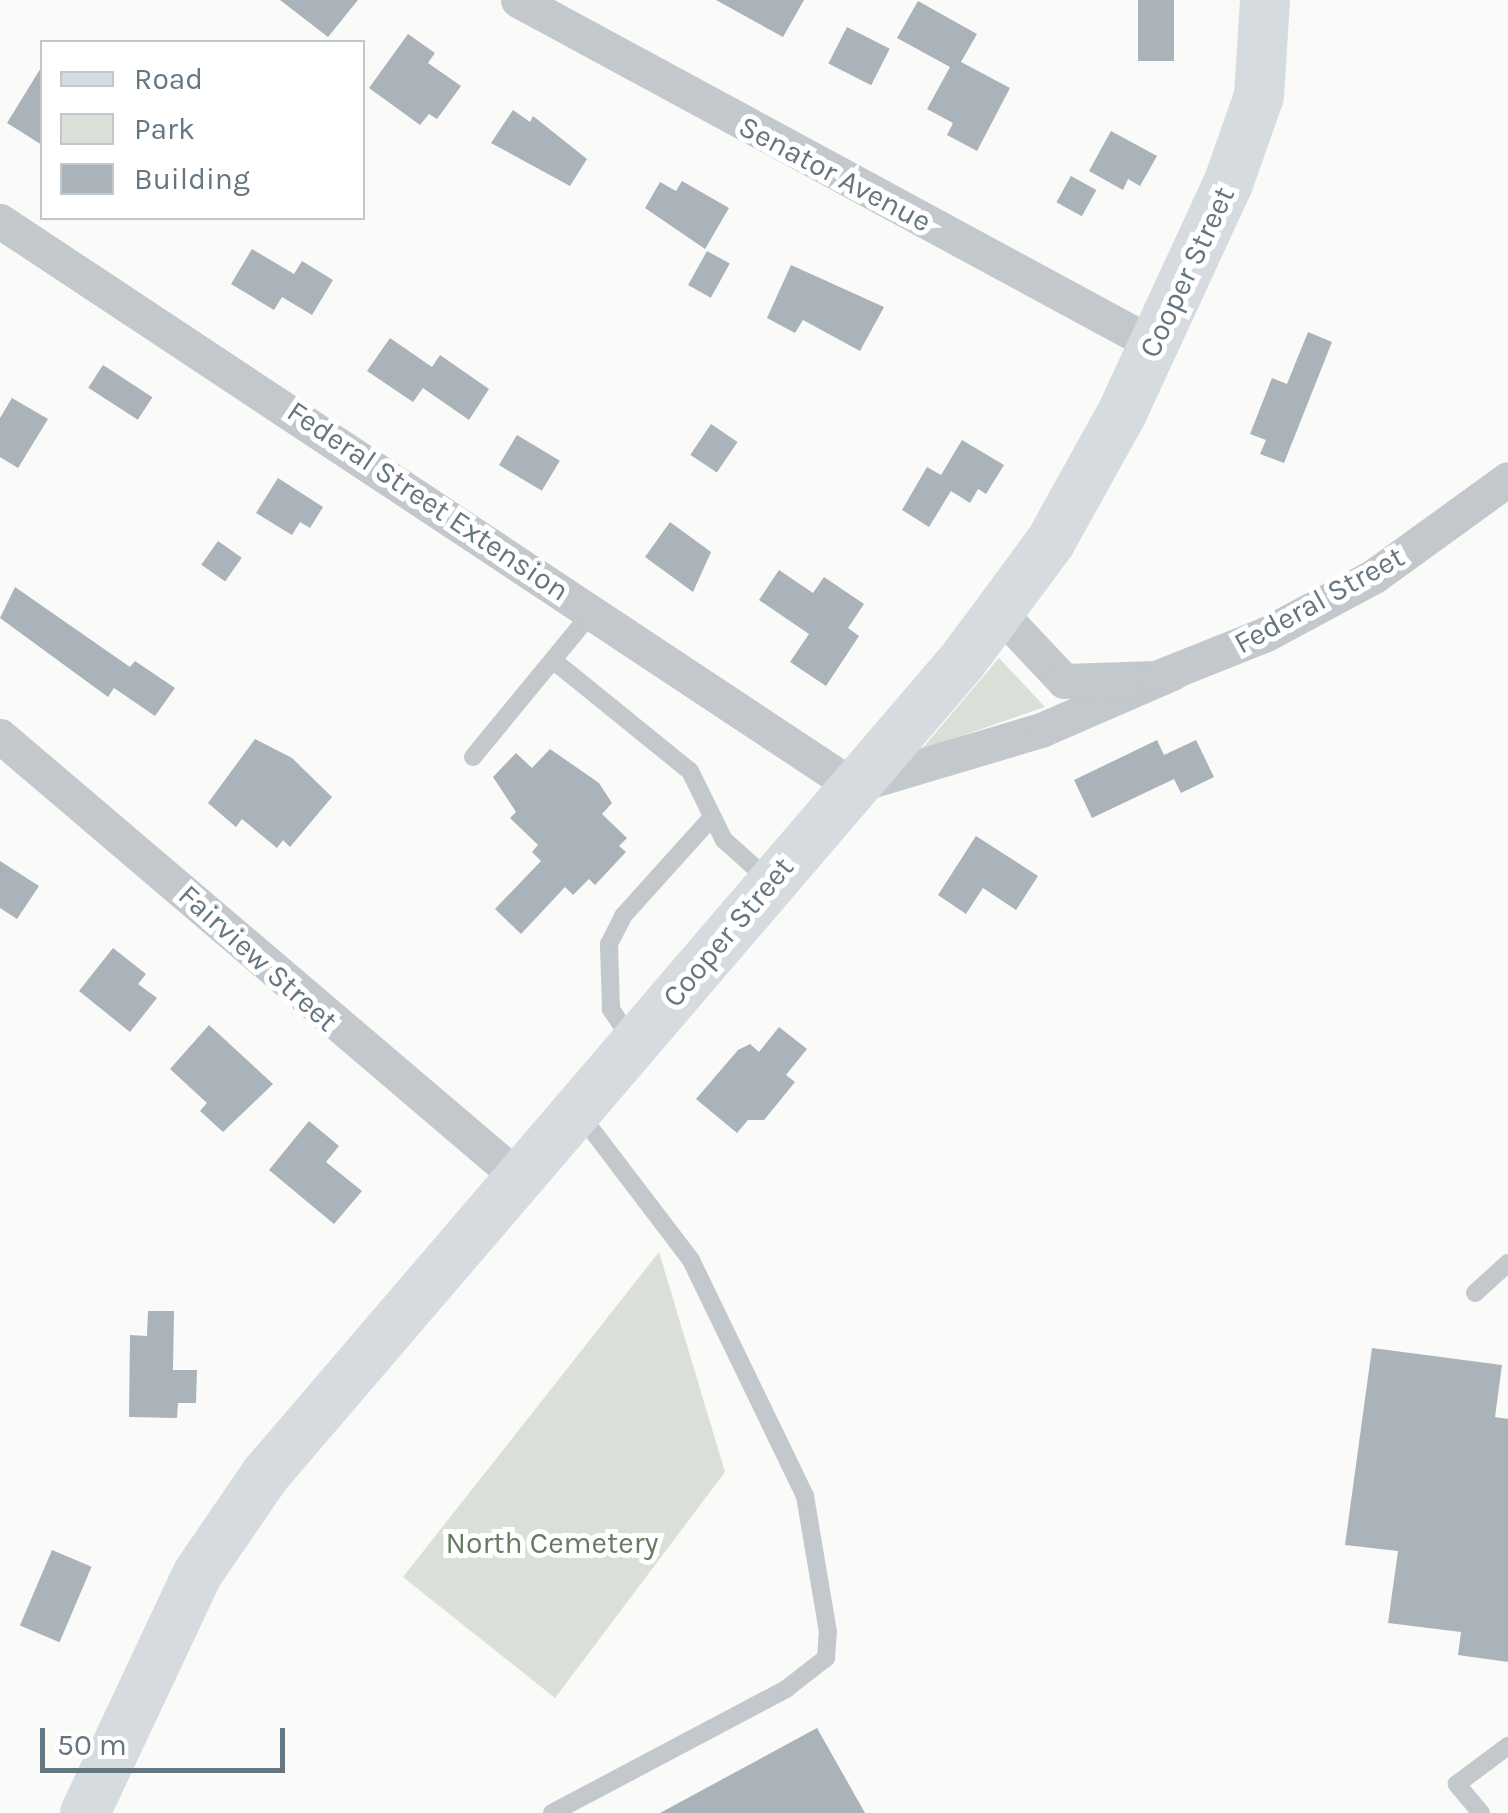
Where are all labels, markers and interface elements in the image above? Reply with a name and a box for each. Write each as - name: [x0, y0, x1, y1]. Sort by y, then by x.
- legend: [40, 40, 365, 220]
- text: Road: [134, 61, 203, 97]
- street label: Senator Avenue: [733, 108, 937, 240]
- text: Park: [134, 111, 195, 147]
- text: Building: [134, 161, 250, 197]
- street label: Cooper Street: [1132, 181, 1242, 363]
- street label: Federal Street Extension: [280, 393, 576, 609]
- street label: Federal Street: [1228, 539, 1410, 661]
- street label: Cooper Street: [655, 850, 801, 1014]
- street label: Fairview Street: [171, 877, 345, 1039]
- park label: North Cemetery: [445, 1525, 659, 1561]
- scale bar: [45, 1708, 290, 1770]
- text: 50 m: [57, 1727, 127, 1763]

